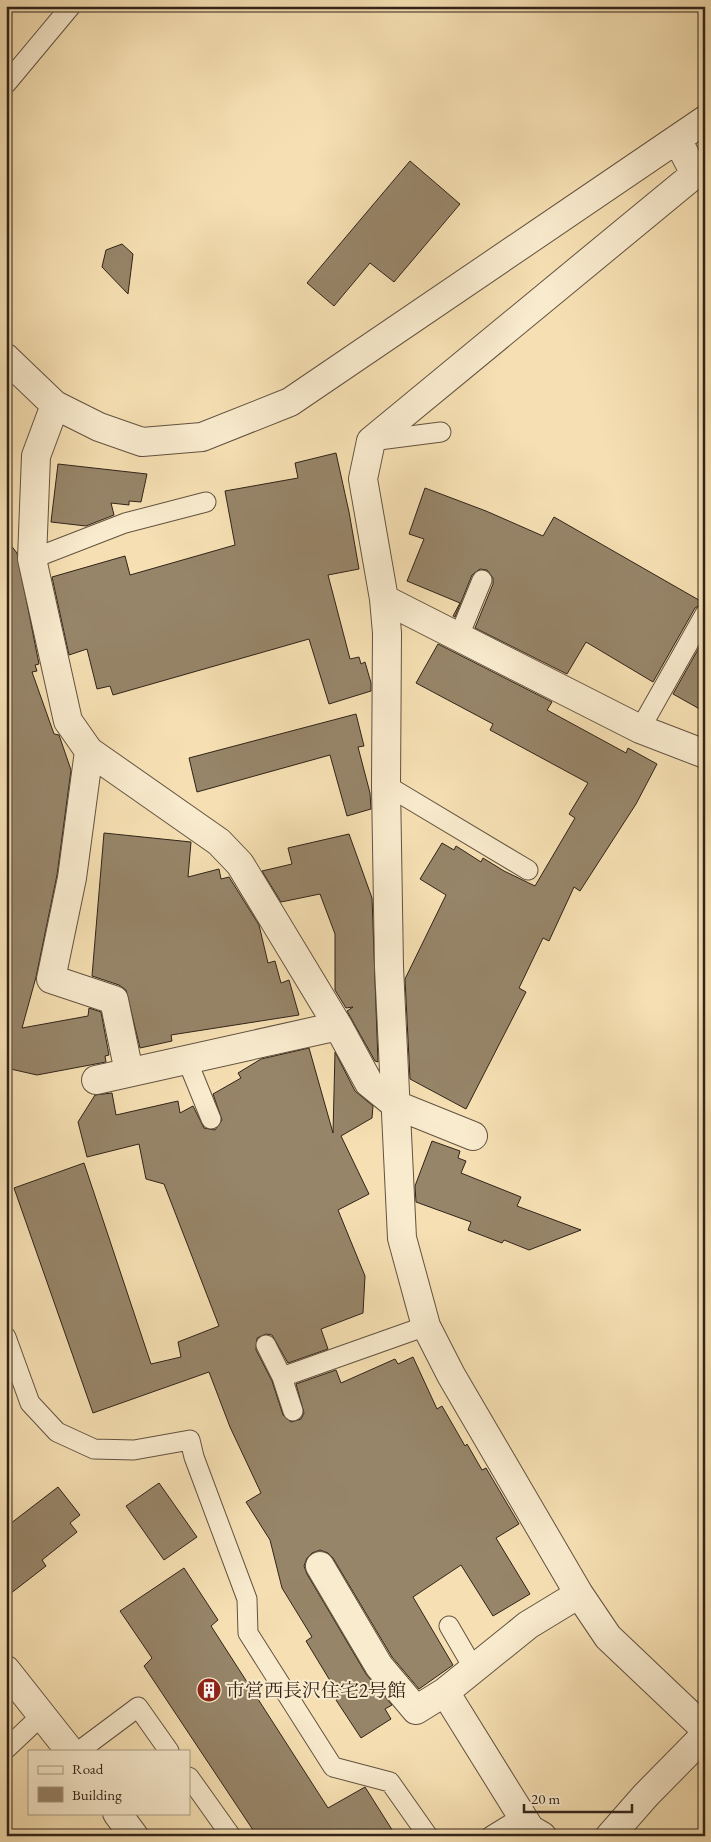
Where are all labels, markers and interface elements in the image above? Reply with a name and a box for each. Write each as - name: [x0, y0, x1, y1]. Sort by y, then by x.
- building icon: 市営西長沢住宅2号館: [196, 1677, 222, 1703]
- place label: 市営西長沢住宅2号館: [226, 1678, 406, 1703]
- legend: [28, 1750, 190, 1814]
- text: Road: [72, 1759, 104, 1778]
- scale bar: [524, 1782, 631, 1814]
- text: Building: [72, 1785, 122, 1804]
- text: 20 m: [531, 1789, 560, 1808]

